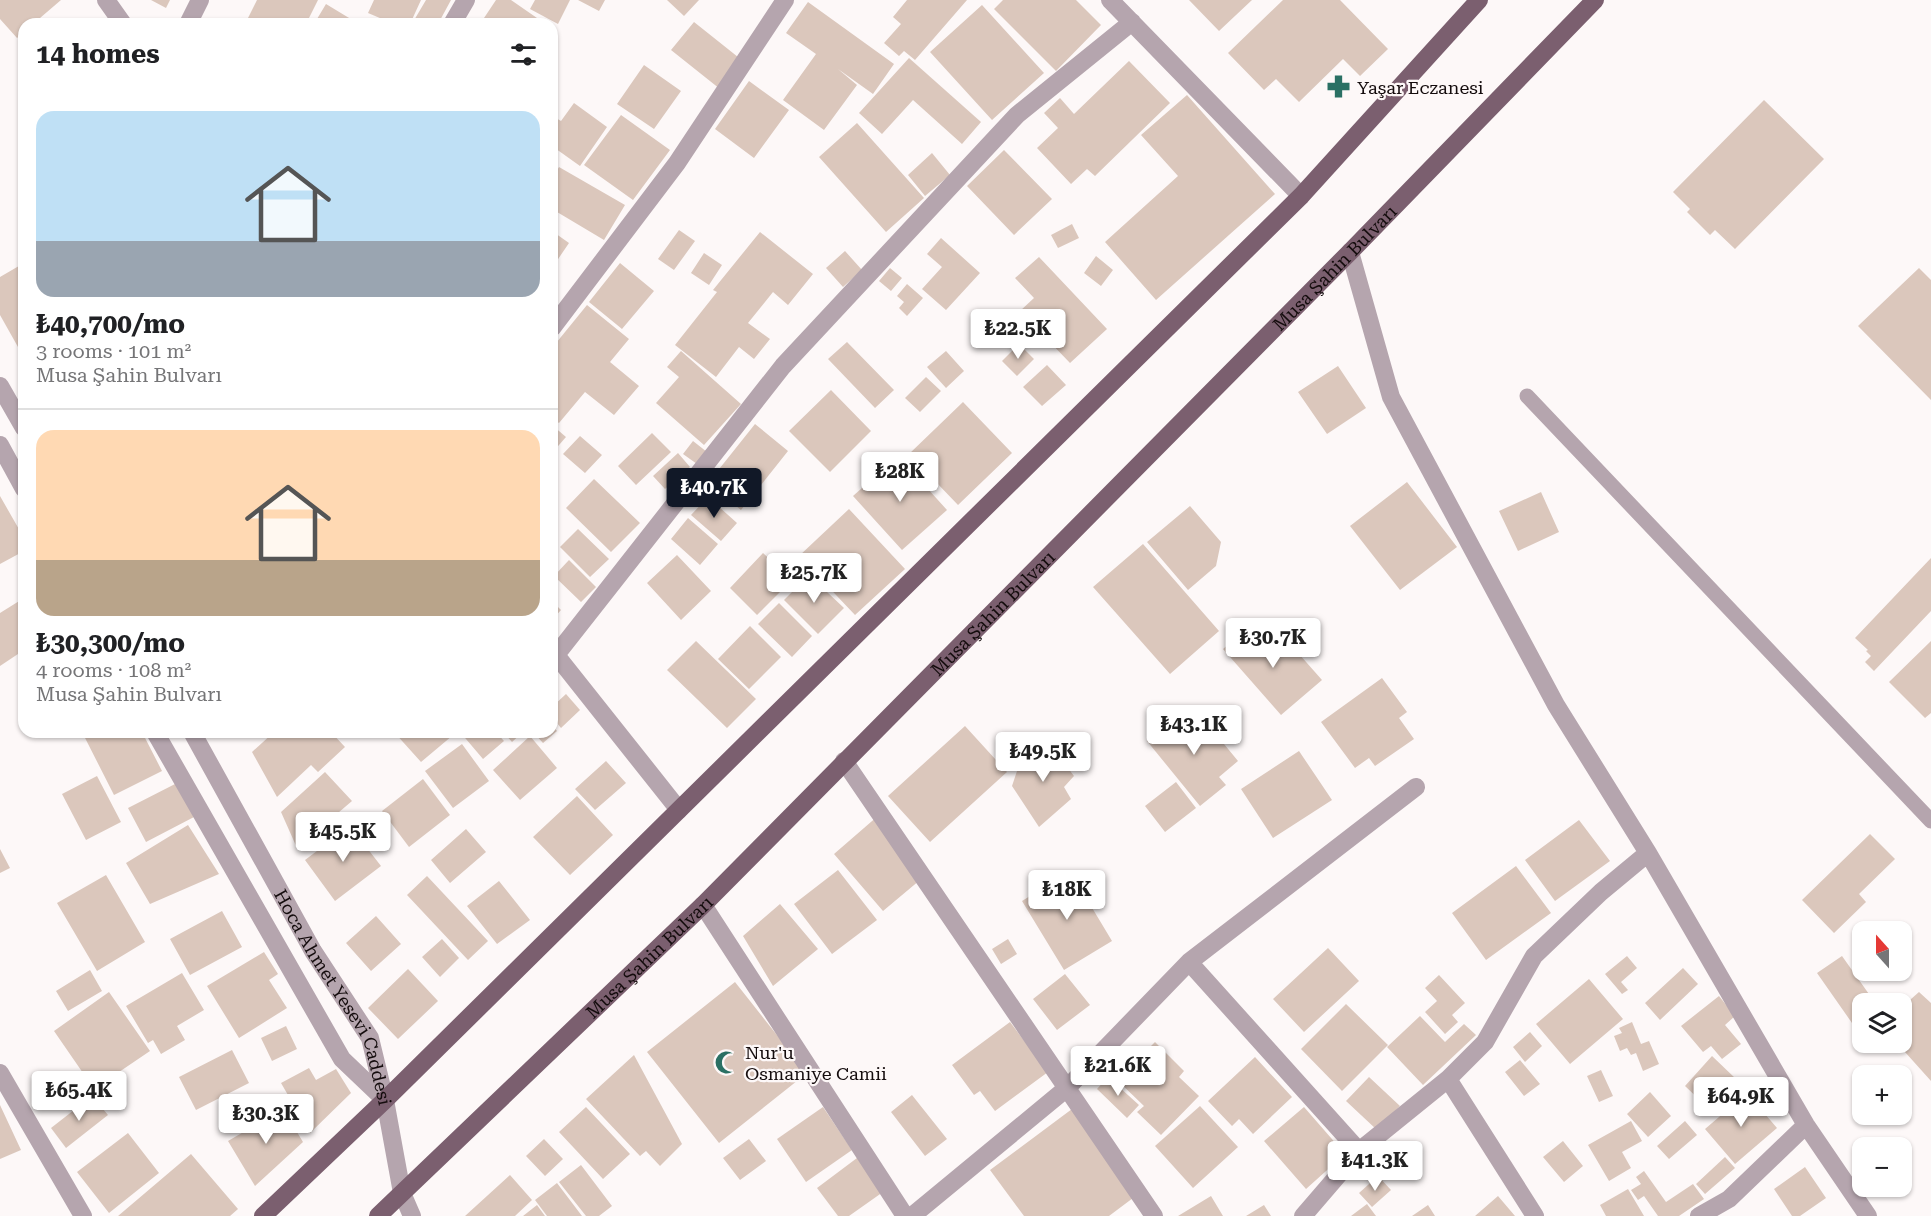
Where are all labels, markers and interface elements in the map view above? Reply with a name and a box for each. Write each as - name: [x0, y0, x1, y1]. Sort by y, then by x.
- icon: filters: [507, 38, 540, 71]
- text: 14 homes: [36, 39, 160, 69]
- pharmacy icon: Yaşar Eczanesi: [1326, 74, 1352, 100]
- place label: Yaşar Eczanesi: [1357, 77, 1484, 98]
- icon: home: [234, 150, 342, 258]
- street label: Musa Şahin Bulvarı: [1268, 200, 1401, 335]
- text: ₺40,700/mo: [36, 309, 185, 339]
- pin: ₺22.5K: [969, 309, 1067, 360]
- text: ₺22.5K: [985, 316, 1051, 340]
- text: 3 rooms · 101 m²: [36, 339, 191, 363]
- text: Musa Şahin Bulvarı: [36, 363, 222, 387]
- pin: ₺28K: [864, 452, 936, 503]
- text: ₺28K: [875, 459, 925, 483]
- pin: ₺40.7K: [665, 468, 763, 519]
- icon: home: [234, 469, 342, 577]
- text: ₺40.7K: [681, 475, 747, 499]
- street label: Musa Şahin Bulvarı: [926, 546, 1059, 680]
- pin: ₺25.7K: [765, 553, 863, 604]
- text: ₺25.7K: [781, 560, 847, 584]
- pin: ₺30.7K: [1224, 618, 1322, 669]
- text: ₺30.7K: [1240, 625, 1306, 649]
- text: ₺30,300/mo: [36, 628, 185, 658]
- text: 4 rooms · 108 m²: [36, 658, 191, 682]
- text: Musa Şahin Bulvarı: [36, 682, 222, 706]
- pin: ₺43.1K: [1145, 705, 1243, 756]
- text: ₺43.1K: [1161, 712, 1227, 736]
- pin: ₺49.5K: [994, 732, 1092, 783]
- text: ₺49.5K: [1010, 739, 1076, 763]
- pin: ₺45.5K: [294, 812, 392, 863]
- text: ₺45.5K: [310, 819, 376, 843]
- pin: ₺18K: [1031, 870, 1103, 921]
- text: ₺18K: [1042, 877, 1092, 901]
- street label: Hoca Ahmet Yesevi Caddesi: [270, 885, 396, 1107]
- street label: Musa Şahin Bulvarı: [581, 891, 717, 1022]
- north arrow: [1852, 921, 1912, 981]
- map controls: [1852, 921, 1912, 1197]
- button: layers: [1852, 993, 1912, 1053]
- place label: Nur'u Osmaniye Camii: [745, 1042, 887, 1084]
- pin: ₺21.6K: [1069, 1046, 1167, 1097]
- mosque icon: Nur'u Osmaniye Camii: [714, 1049, 740, 1075]
- text: ₺21.6K: [1085, 1053, 1151, 1077]
- button: +: [1852, 1065, 1912, 1125]
- pin: ₺65.4K: [30, 1071, 128, 1122]
- pin: ₺64.9K: [1692, 1077, 1790, 1128]
- text: ₺65.4K: [46, 1078, 112, 1102]
- text: ₺64.9K: [1708, 1084, 1774, 1108]
- pin: ₺30.3K: [217, 1094, 315, 1145]
- text: ₺30.3K: [233, 1101, 299, 1125]
- button: −: [1852, 1137, 1912, 1197]
- pin: ₺41.3K: [1326, 1141, 1424, 1192]
- text: ₺41.3K: [1342, 1148, 1408, 1172]

